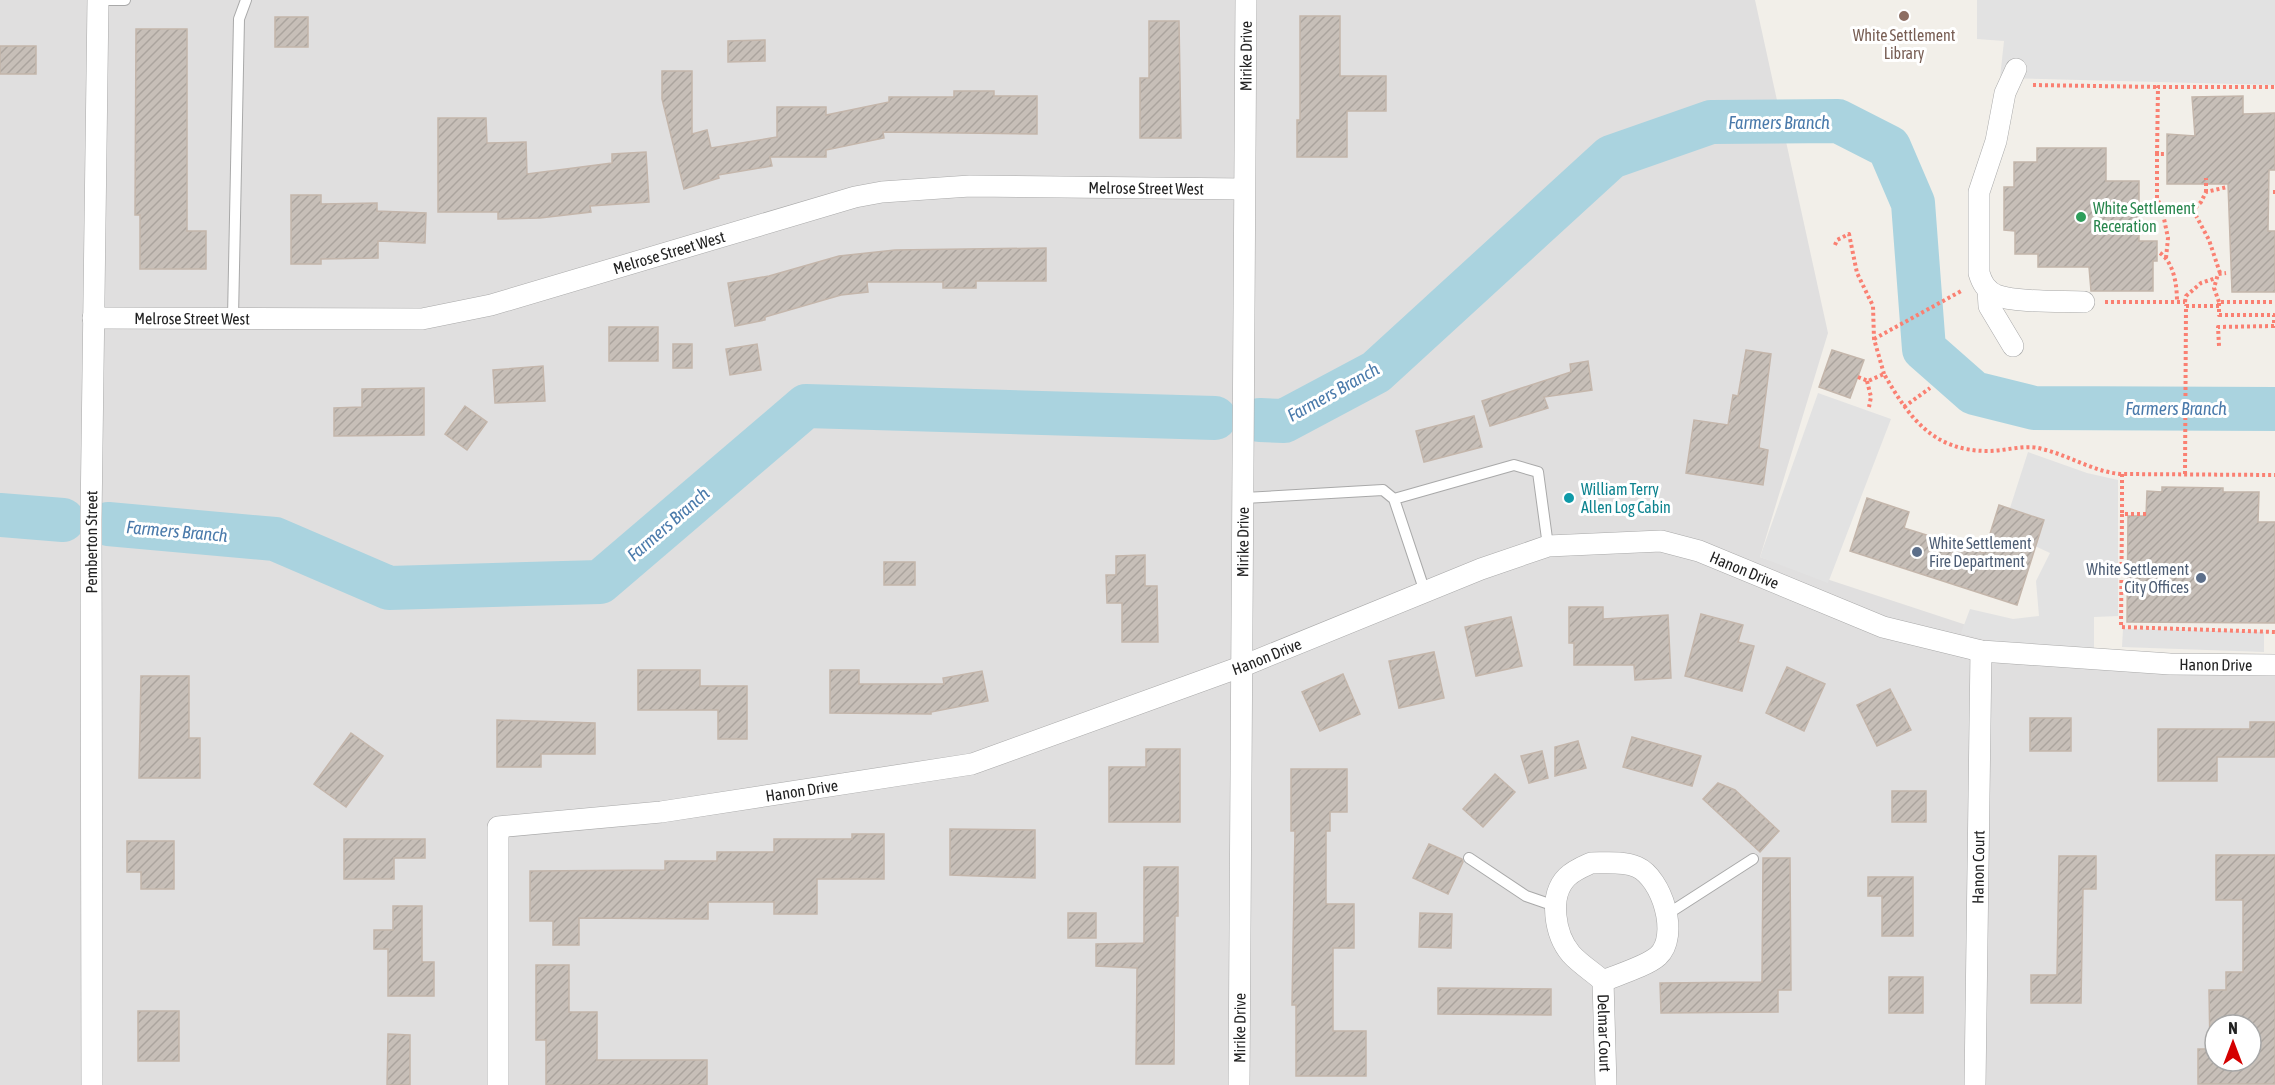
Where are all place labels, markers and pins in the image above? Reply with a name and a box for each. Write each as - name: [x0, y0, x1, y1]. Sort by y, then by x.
- marker: White Settlement Library: [1897, 9, 1911, 23]
- place label: White Settlement Library: [1853, 26, 1956, 63]
- place label: White Settlement Receration: [2093, 199, 2196, 235]
- marker: White Settlement Receration: [2074, 210, 2088, 224]
- place label: William Terry Allen Log Cabin: [1581, 480, 1671, 517]
- marker: William Terry Allen Log Cabin: [1562, 491, 1576, 505]
- place label: White Settlement Fire Department: [1929, 534, 2032, 571]
- marker: White Settlement Fire Department: [1910, 545, 1924, 559]
- place label: White Settlement City Offices: [2086, 560, 2189, 597]
- marker: White Settlement City Offices: [2194, 571, 2208, 585]

